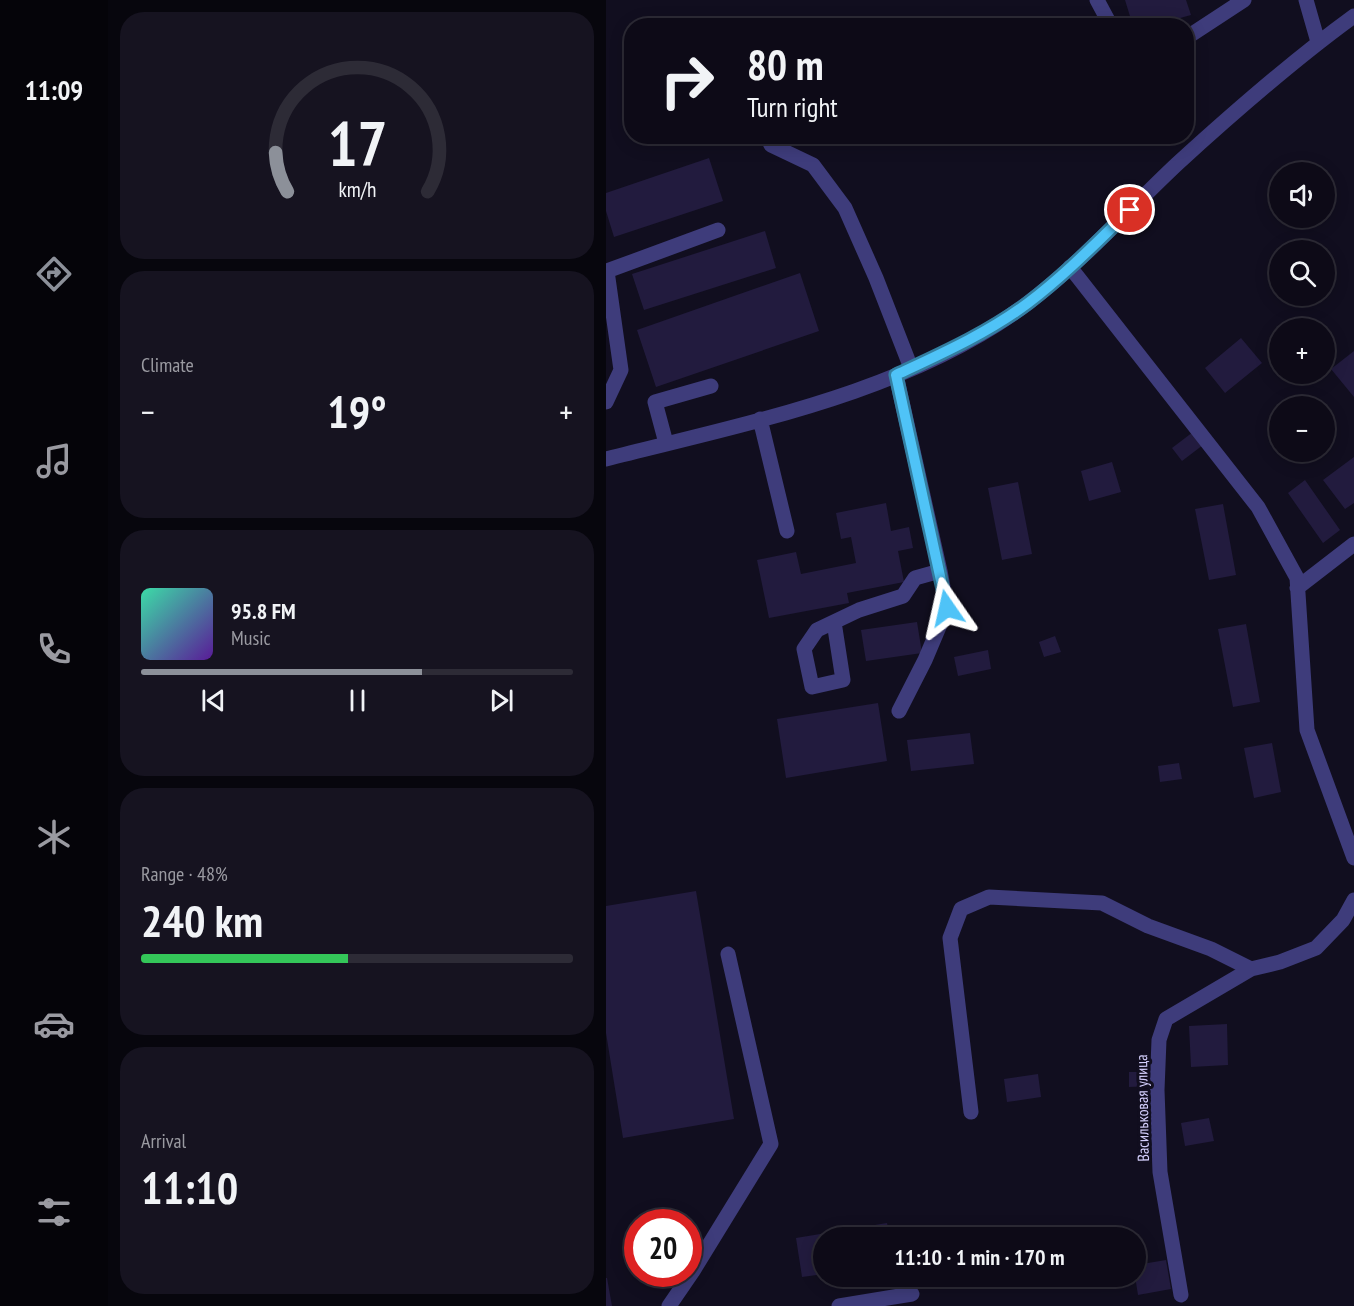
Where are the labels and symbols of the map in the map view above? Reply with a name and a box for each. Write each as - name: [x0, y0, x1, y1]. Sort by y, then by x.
- pin: [1104, 184, 1155, 235]
- position arrow: [915, 576, 979, 640]
- street label: Васильковая улица: [1131, 1054, 1153, 1162]
- speed limit sign: 20: [624, 1209, 702, 1287]

